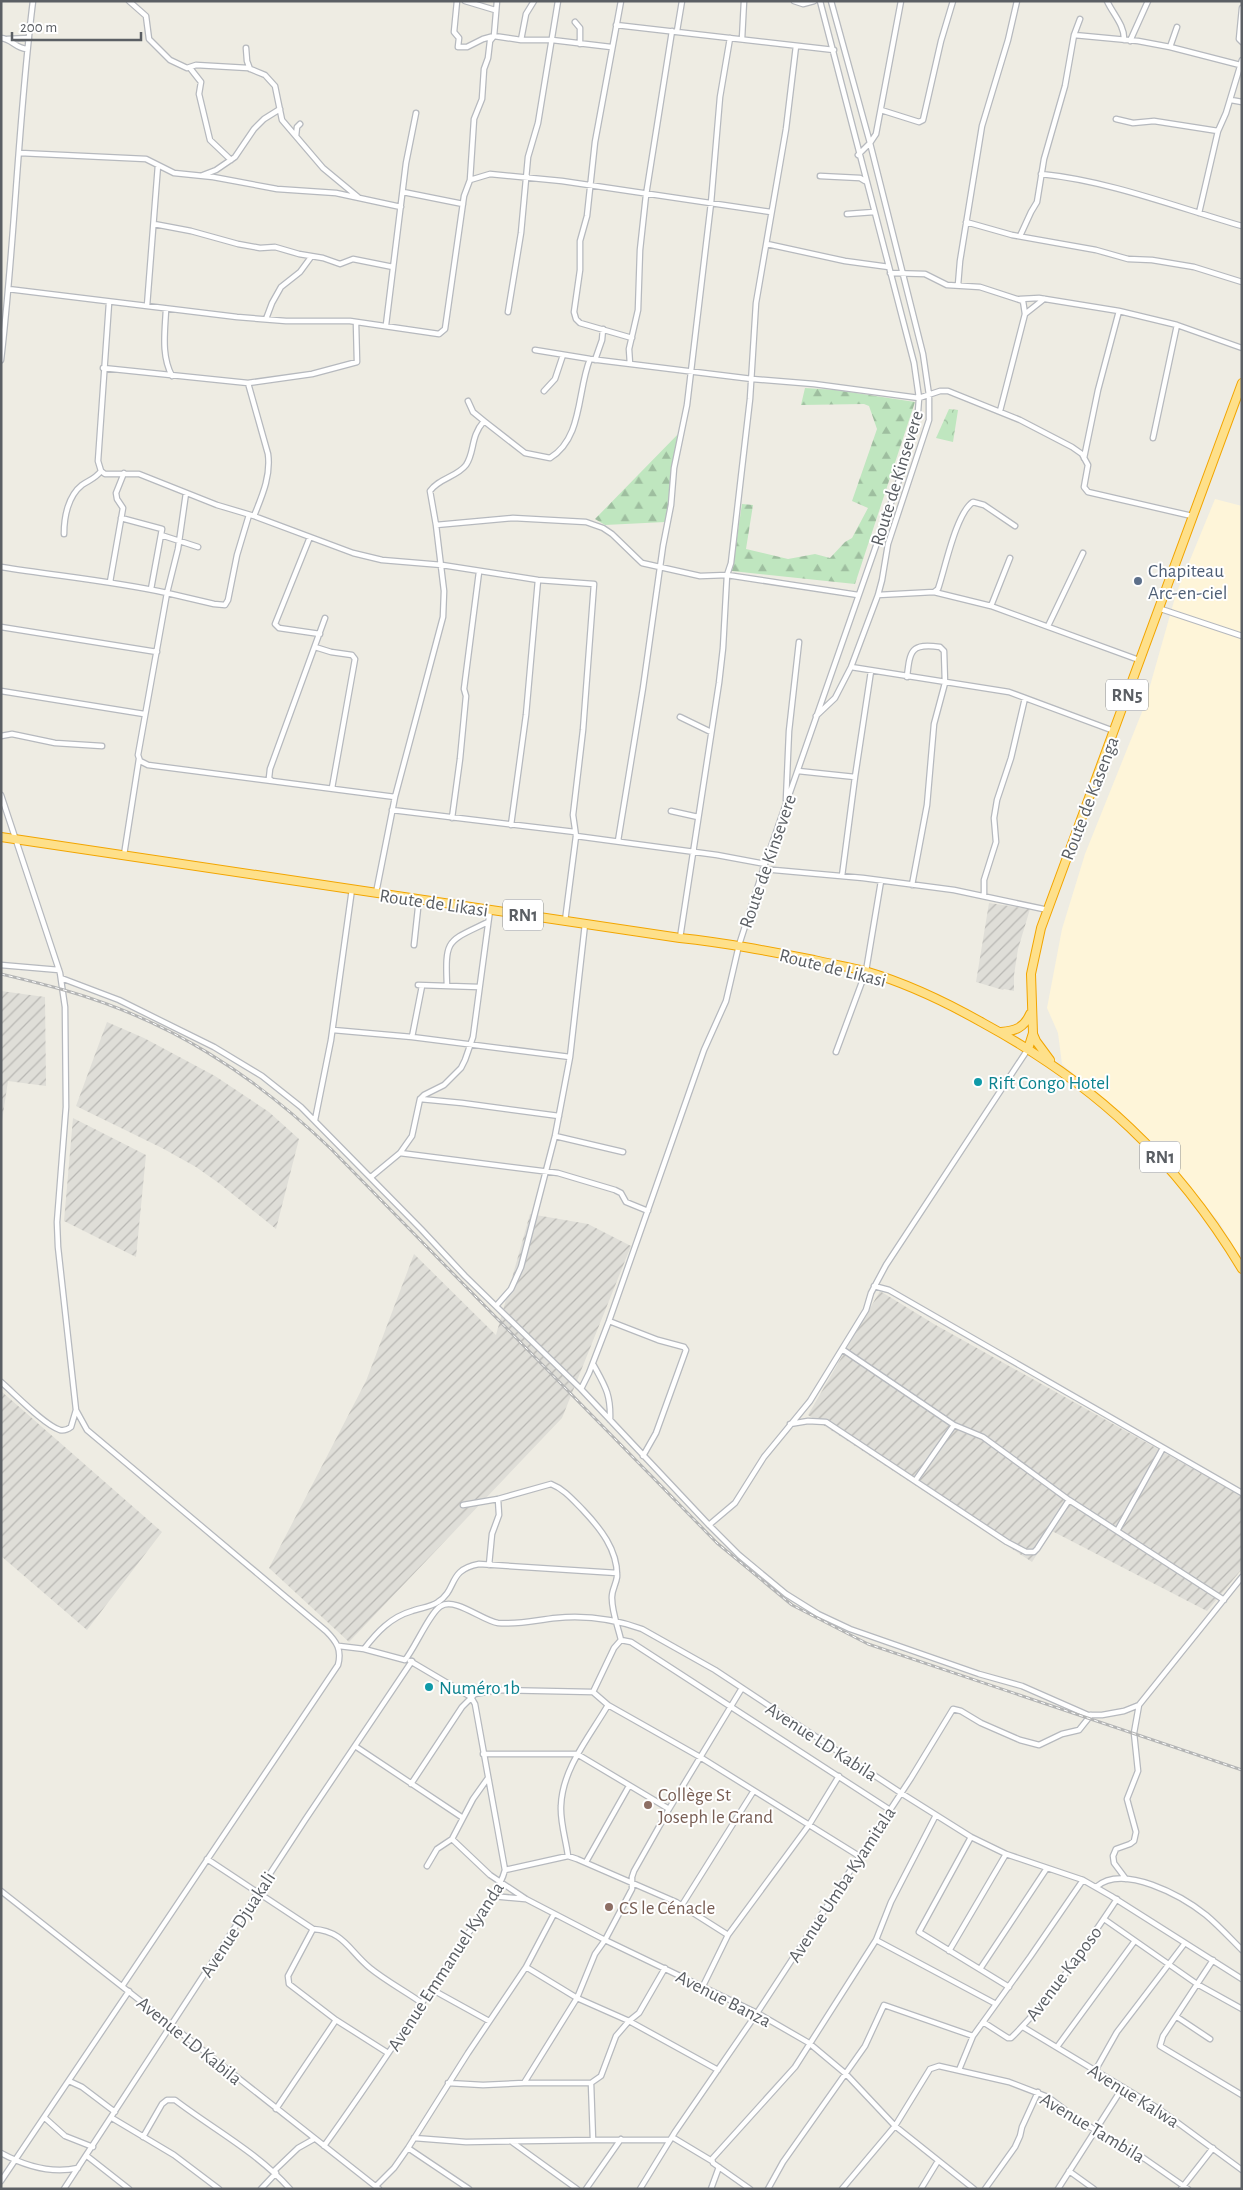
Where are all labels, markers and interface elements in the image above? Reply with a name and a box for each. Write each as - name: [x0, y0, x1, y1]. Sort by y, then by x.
- scale bar: [12, 10, 141, 42]
- text: 200 m: [20, 20, 57, 35]
- street label: Route de Kinsevere: [868, 409, 927, 548]
- place label: Chapiteau Arc-en-ciel: [1148, 562, 1227, 603]
- marker: Chapiteau Arc-en-ciel: [1132, 575, 1144, 587]
- road number: RN5: [1106, 680, 1148, 710]
- street label: Route de Kasenga: [1058, 734, 1123, 863]
- street label: Route de Kinsevere: [737, 792, 800, 931]
- street label: Route de Likasi: [378, 886, 489, 921]
- road number: RN1: [503, 900, 543, 930]
- street label: Route de Likasi: [777, 946, 888, 991]
- place label: Rift Congo Hotel: [988, 1074, 1110, 1093]
- marker: Rift Congo Hotel: [972, 1076, 984, 1088]
- road number: RN1: [1140, 1142, 1180, 1172]
- place label: Numéro 1b: [439, 1679, 520, 1698]
- marker: Numéro 1b: [423, 1681, 435, 1693]
- street label: Avenue LD Kabila: [762, 1699, 880, 1785]
- place label: Collège St Joseph le Grand: [658, 1786, 773, 1827]
- marker: Collège St Joseph le Grand: [642, 1799, 654, 1811]
- street label: Avenue Umba Kyamitala: [785, 1803, 900, 1966]
- street label: Avenue Djuakali: [197, 1869, 279, 1981]
- street label: Avenue Emmanuel Kyanda: [385, 1879, 508, 2055]
- place label: CS le Cénacle: [619, 1899, 715, 1918]
- marker: CS le Cénacle: [603, 1901, 615, 1913]
- street label: Avenue Kaposo: [1023, 1923, 1106, 2025]
- street label: Avenue Banza: [673, 1967, 774, 2031]
- street label: Avenue LD Kabila: [133, 1993, 245, 2089]
- street label: Avenue Kalwa: [1084, 2061, 1182, 2132]
- street label: Avenue Tambila: [1037, 2090, 1148, 2167]

